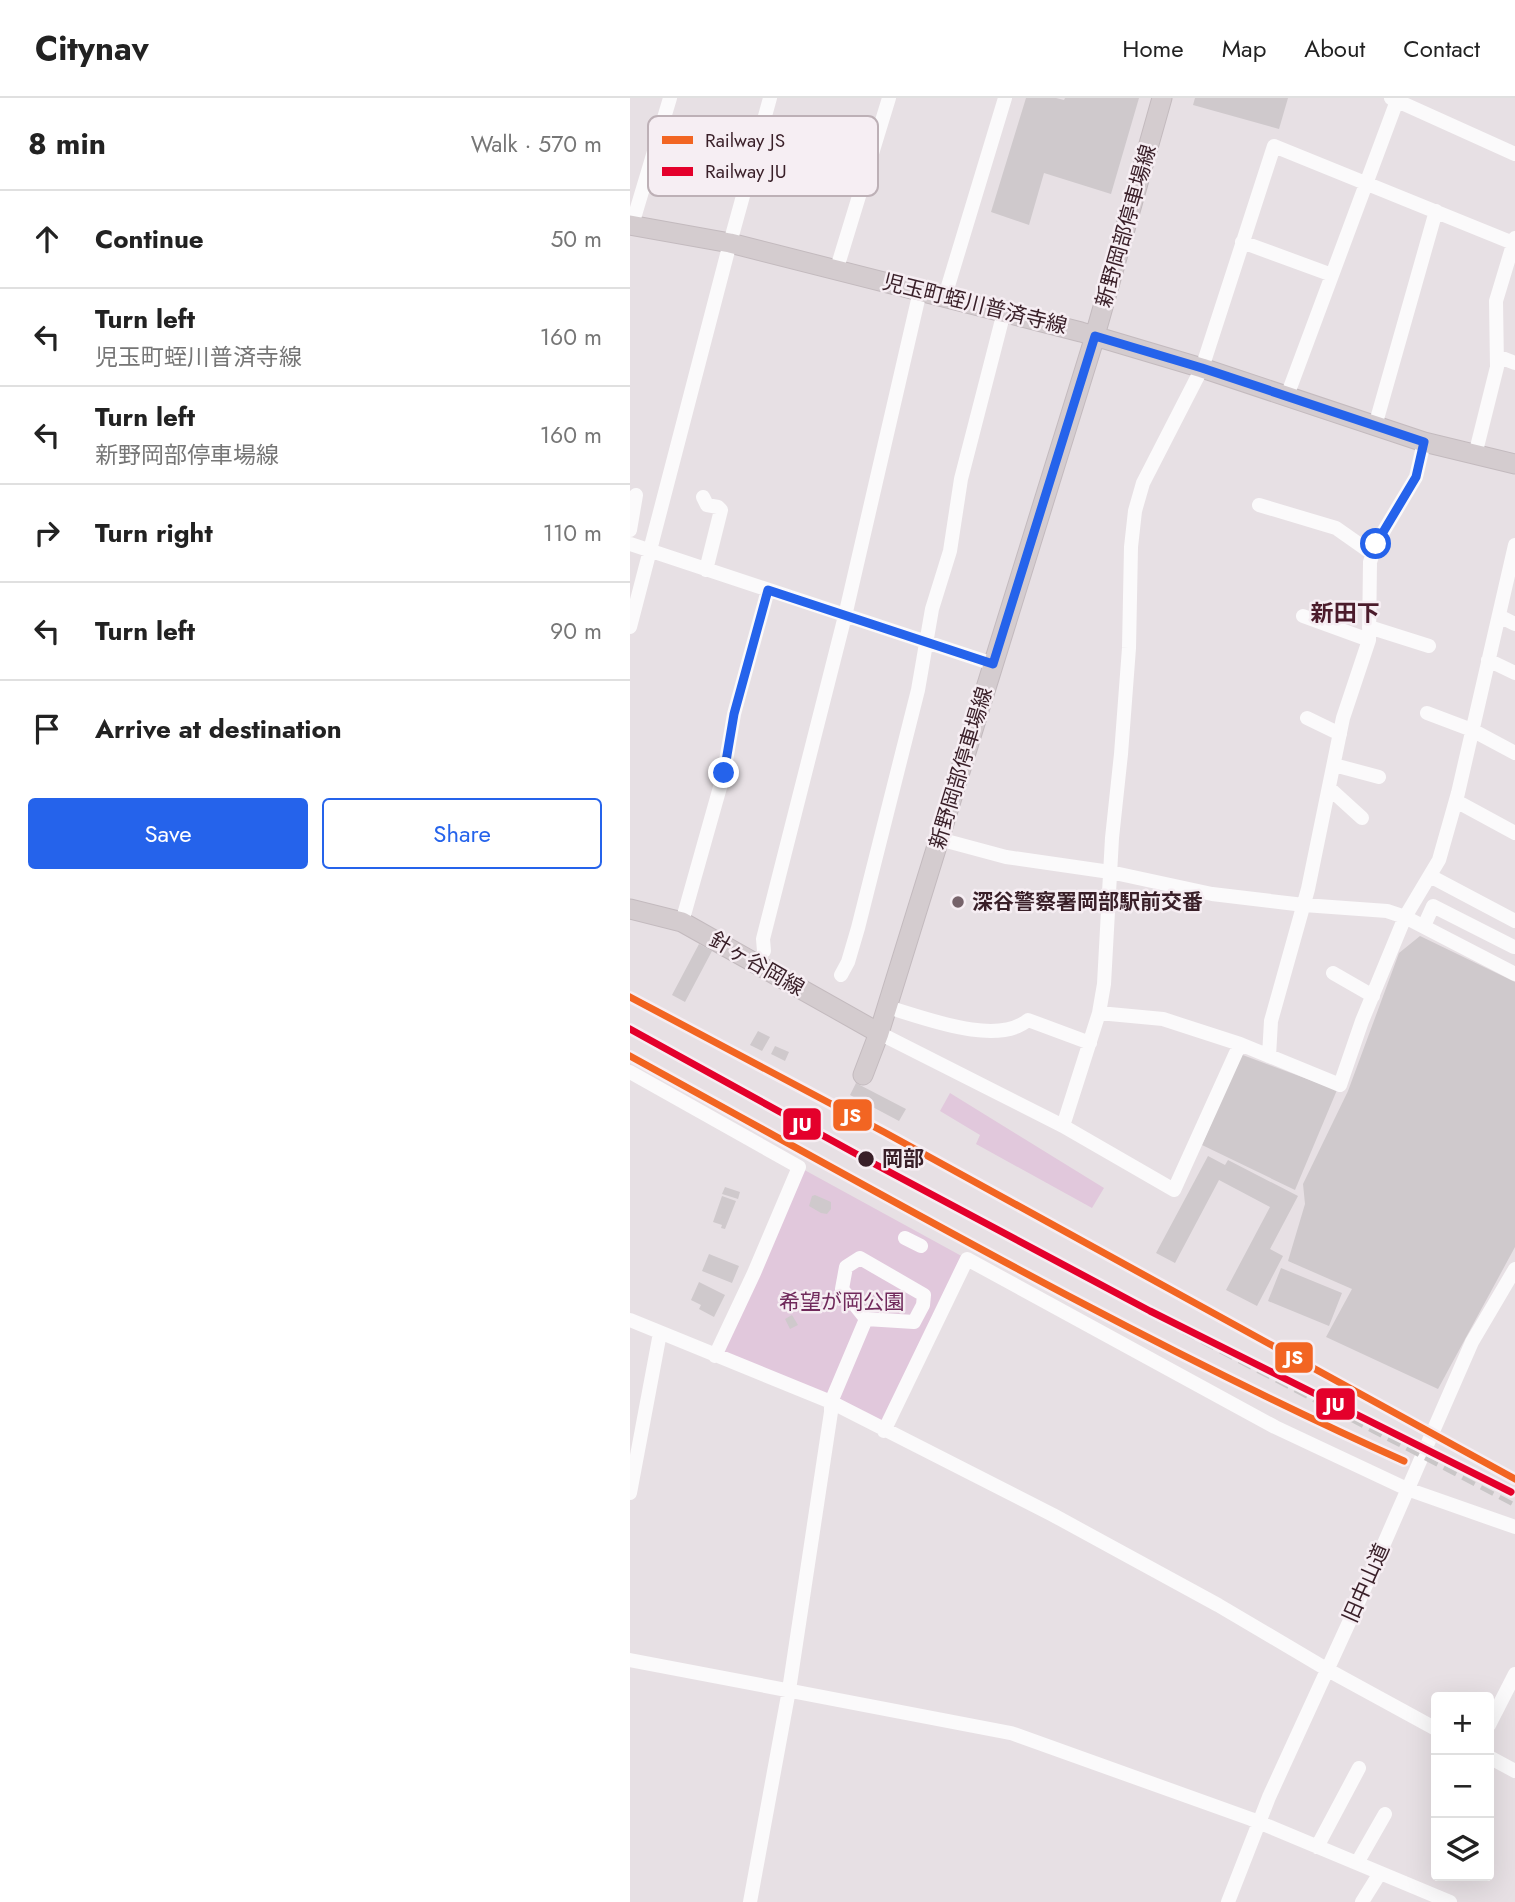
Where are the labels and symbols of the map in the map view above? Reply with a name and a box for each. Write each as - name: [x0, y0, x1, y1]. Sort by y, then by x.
- legend: [648, 116, 878, 196]
- text: Railway JS: [705, 127, 785, 154]
- street label: 新野岡部停車場線: [1088, 141, 1164, 311]
- text: Railway JU: [705, 158, 787, 185]
- street label: 児玉町蛭川普済寺線: [880, 267, 1070, 341]
- route start: [1360, 528, 1391, 559]
- district label: 新田下: [1311, 596, 1380, 630]
- street label: 新野岡部停車場線: [922, 683, 1000, 853]
- route end: [708, 757, 739, 788]
- place label: 深谷警察署岡部駅前交番: [972, 887, 1203, 917]
- marker: 深谷警察署岡部駅前交番: [950, 894, 966, 910]
- street label: 針ヶ谷岡線: [704, 925, 810, 1003]
- line badge: JS: [832, 1098, 873, 1132]
- text: JS: [839, 1102, 861, 1129]
- line badge: JU: [782, 1107, 822, 1141]
- text: JU: [788, 1111, 812, 1138]
- place label: 岡部: [882, 1144, 924, 1174]
- marker: 岡部: [856, 1149, 876, 1169]
- park label: 希望が岡公園: [779, 1287, 905, 1317]
- line badge: JS: [1274, 1341, 1314, 1374]
- text: JS: [1281, 1344, 1303, 1371]
- line badge: JU: [1315, 1387, 1356, 1421]
- text: JU: [1321, 1391, 1345, 1418]
- street label: 旧中山道: [1335, 1539, 1397, 1627]

